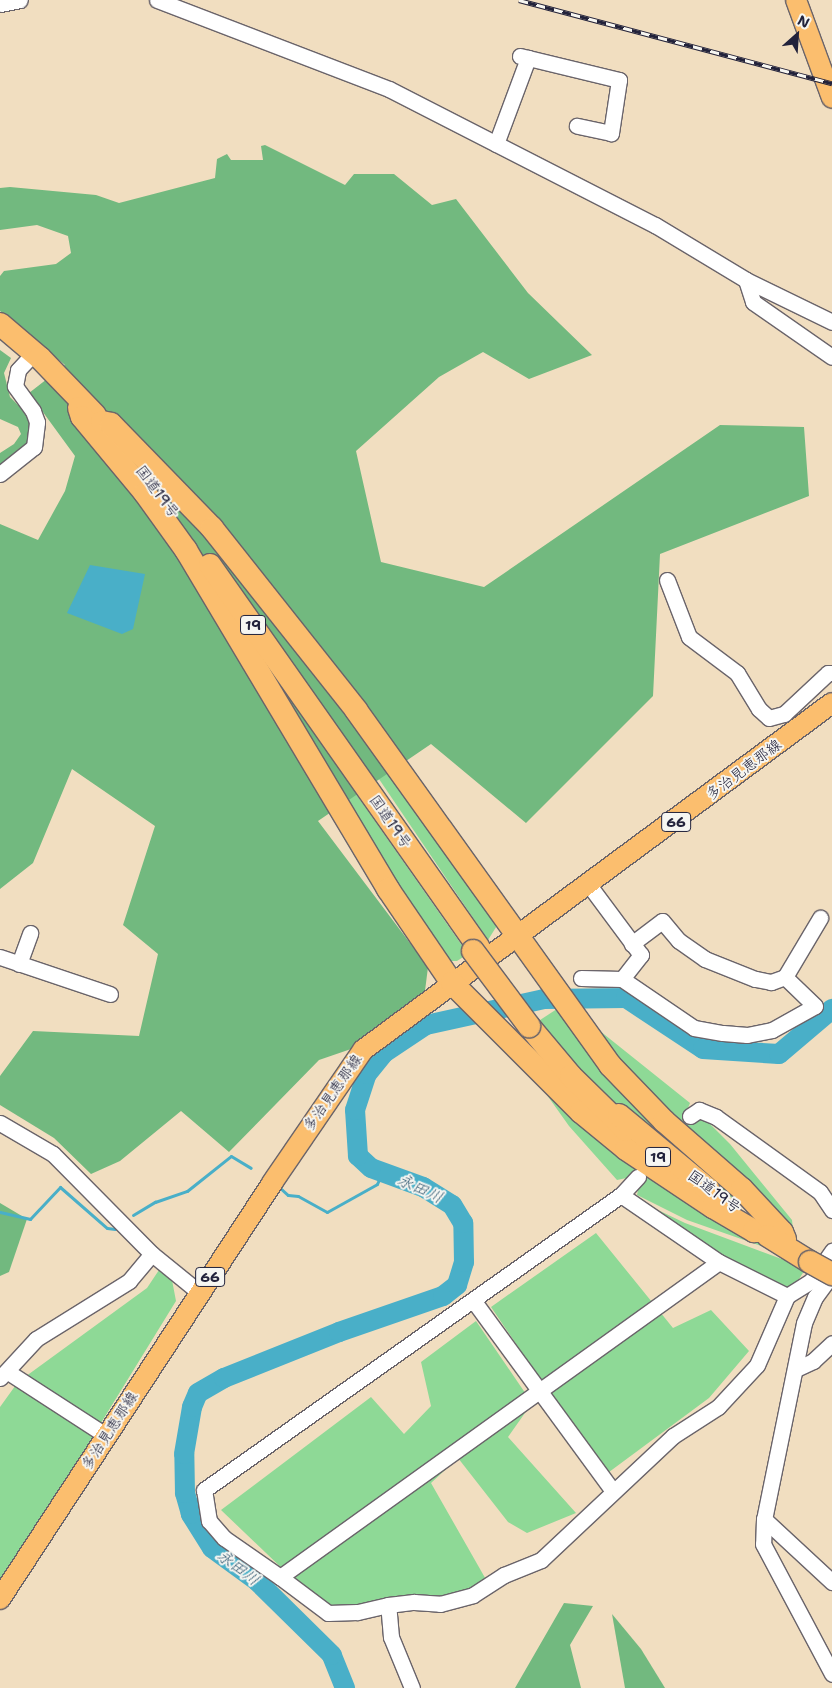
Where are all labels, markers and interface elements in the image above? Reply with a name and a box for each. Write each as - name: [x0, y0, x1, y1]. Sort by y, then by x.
- north arrow: [772, 10, 822, 60]
- text: N: [795, 11, 813, 32]
- street label: 国道19号: [131, 462, 183, 522]
- road number: 19: [239, 614, 267, 636]
- street label: 多治見恵那線: [703, 736, 785, 804]
- street label: 国道19号: [365, 792, 415, 852]
- road number: 66: [661, 810, 691, 834]
- street label: 多治見恵那線: [300, 1051, 366, 1135]
- road number: 19: [644, 1146, 672, 1168]
- street label: 国道19号: [684, 1167, 744, 1217]
- water label: 永田川: [394, 1170, 446, 1208]
- road number: 66: [195, 1266, 225, 1288]
- street label: 多治見恵那線: [78, 1388, 142, 1474]
- water label: 永田川: [213, 1546, 263, 1590]

